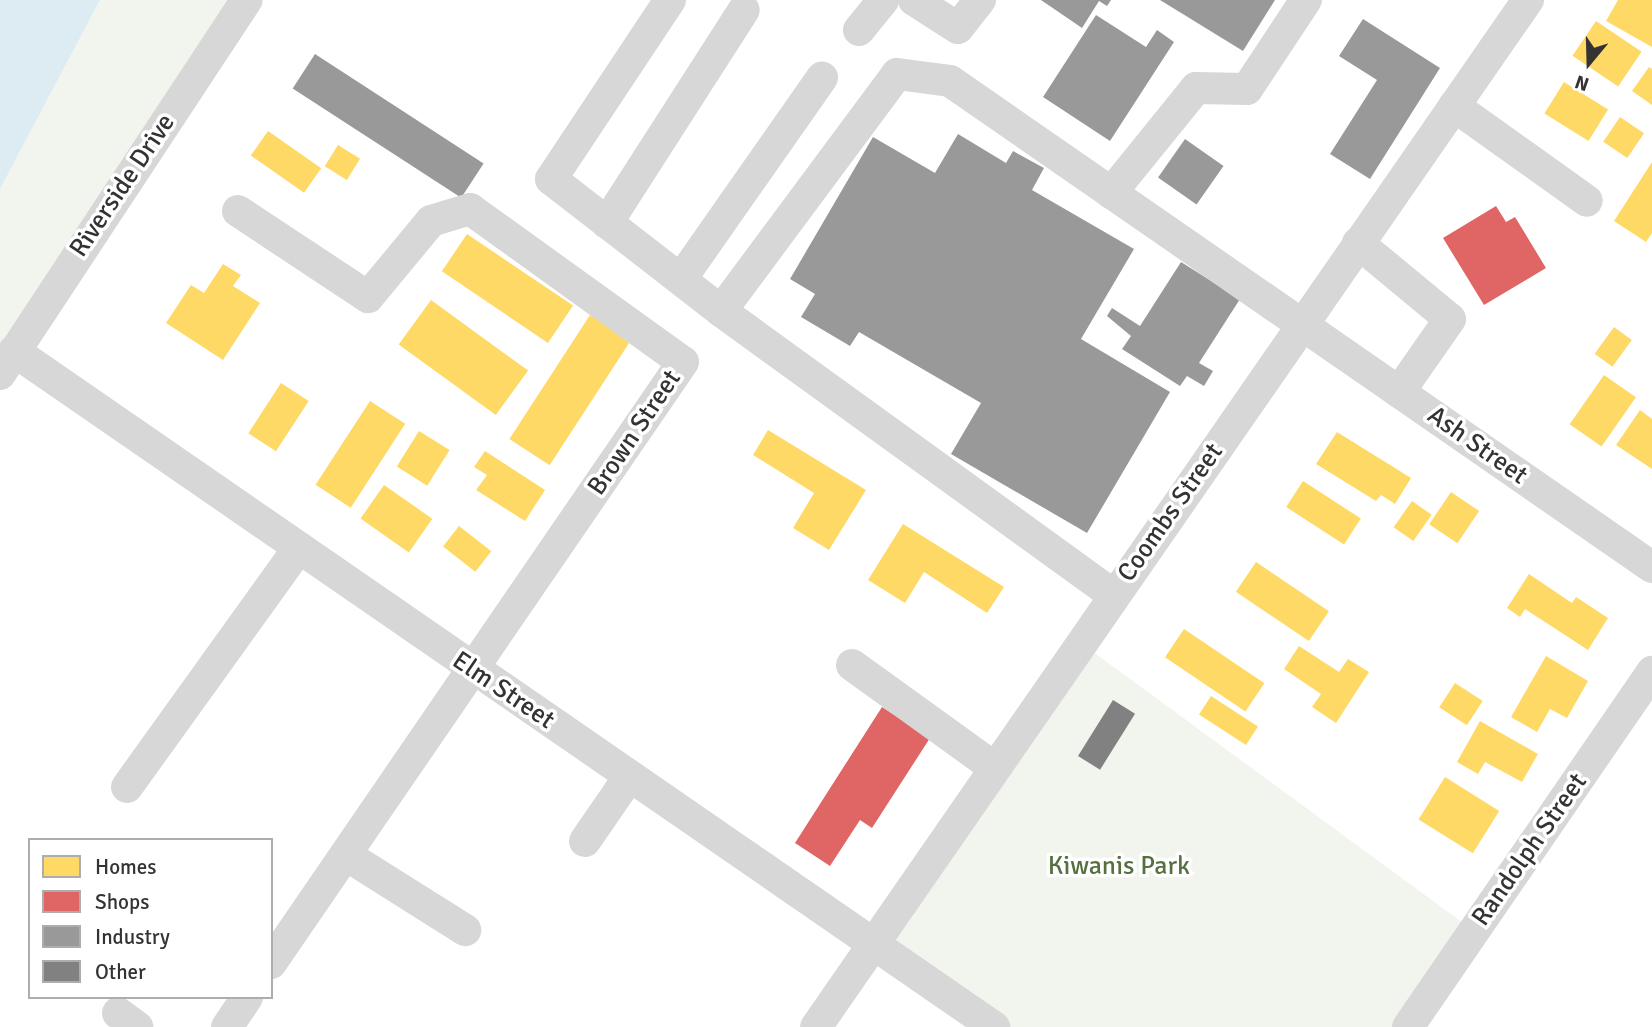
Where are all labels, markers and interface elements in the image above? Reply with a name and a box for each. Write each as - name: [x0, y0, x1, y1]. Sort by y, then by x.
- north arrow: [1554, 28, 1624, 98]
- text: N: [1572, 69, 1592, 96]
- street label: Riverside Drive: [64, 109, 182, 263]
- street label: Brown Street: [582, 365, 688, 501]
- street label: Ash Street: [1421, 400, 1533, 492]
- street label: Coombs Street: [1112, 438, 1230, 588]
- street label: Elm Street: [446, 645, 560, 737]
- street label: Randolph Street: [1466, 768, 1594, 932]
- legend: [28, 838, 273, 999]
- park label: Kiwanis Park: [1048, 851, 1190, 883]
- text: Homes: [95, 854, 157, 880]
- text: Shops: [95, 889, 149, 915]
- text: Industry: [95, 924, 170, 950]
- text: Other: [95, 959, 146, 985]

